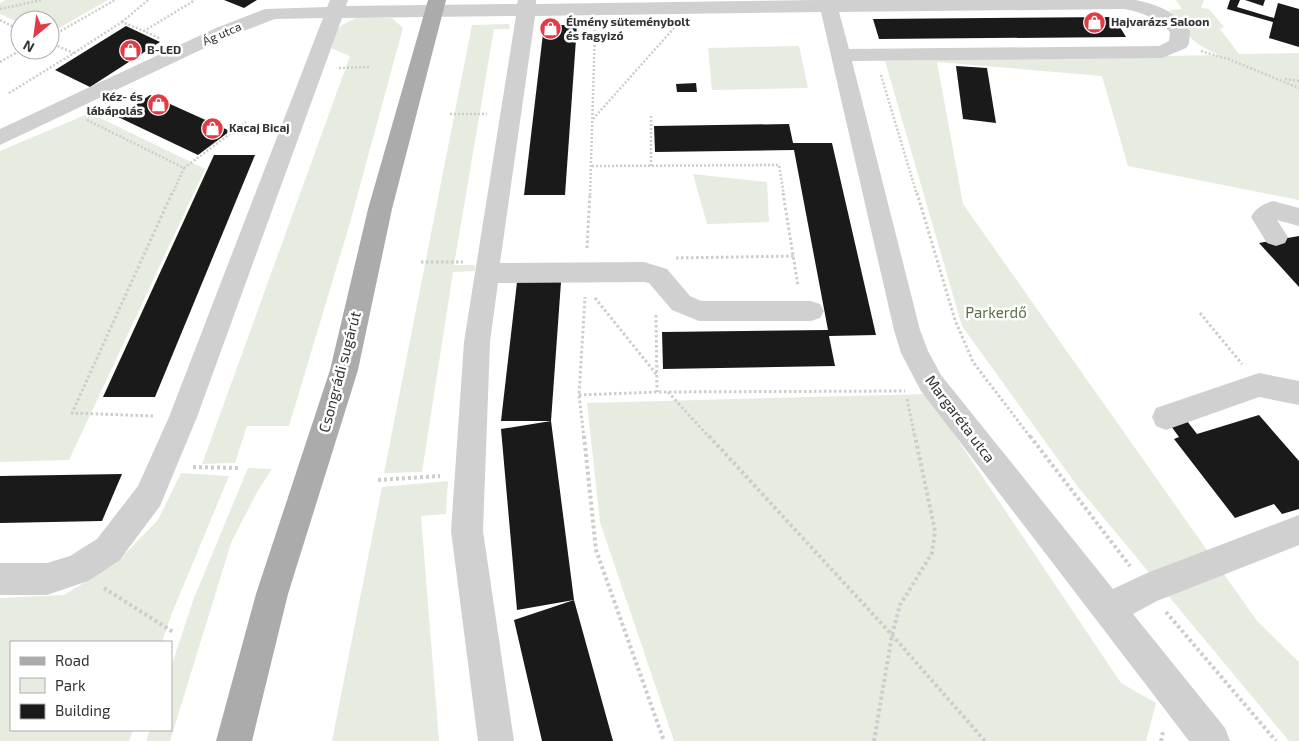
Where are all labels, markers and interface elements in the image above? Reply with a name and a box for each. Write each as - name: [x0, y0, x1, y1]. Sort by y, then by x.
- north arrow: [10, 10, 60, 60]
- shop icon: Hajvarázs Saloon: [1083, 10, 1107, 34]
- place label: Élmény süteménybolt és fagyizó: [566, 14, 690, 43]
- place label: Hajvarázs Saloon: [1111, 14, 1209, 29]
- shop icon: Élmény süteménybolt és fagyizó: [538, 17, 562, 41]
- street label: Ág utca: [200, 19, 243, 47]
- text: N: [20, 37, 37, 57]
- shop icon: B-LED: [119, 38, 143, 62]
- place label: B-LED: [147, 42, 181, 56]
- place label: Kéz- és lábápolás: [87, 89, 143, 117]
- shop icon: Kéz- és lábápolás: [147, 92, 171, 116]
- shop icon: Kacaj Bicaj: [201, 116, 225, 140]
- place label: Kacaj Bicaj: [229, 120, 290, 135]
- park label: Parkerdő: [965, 303, 1027, 321]
- street label: Csongrádi sugárút: [314, 309, 364, 434]
- street label: Margaréta utca: [922, 371, 1000, 466]
- legend: [10, 641, 172, 731]
- text: Road: [55, 651, 90, 669]
- text: Park: [55, 676, 86, 694]
- text: Building: [55, 701, 111, 719]

